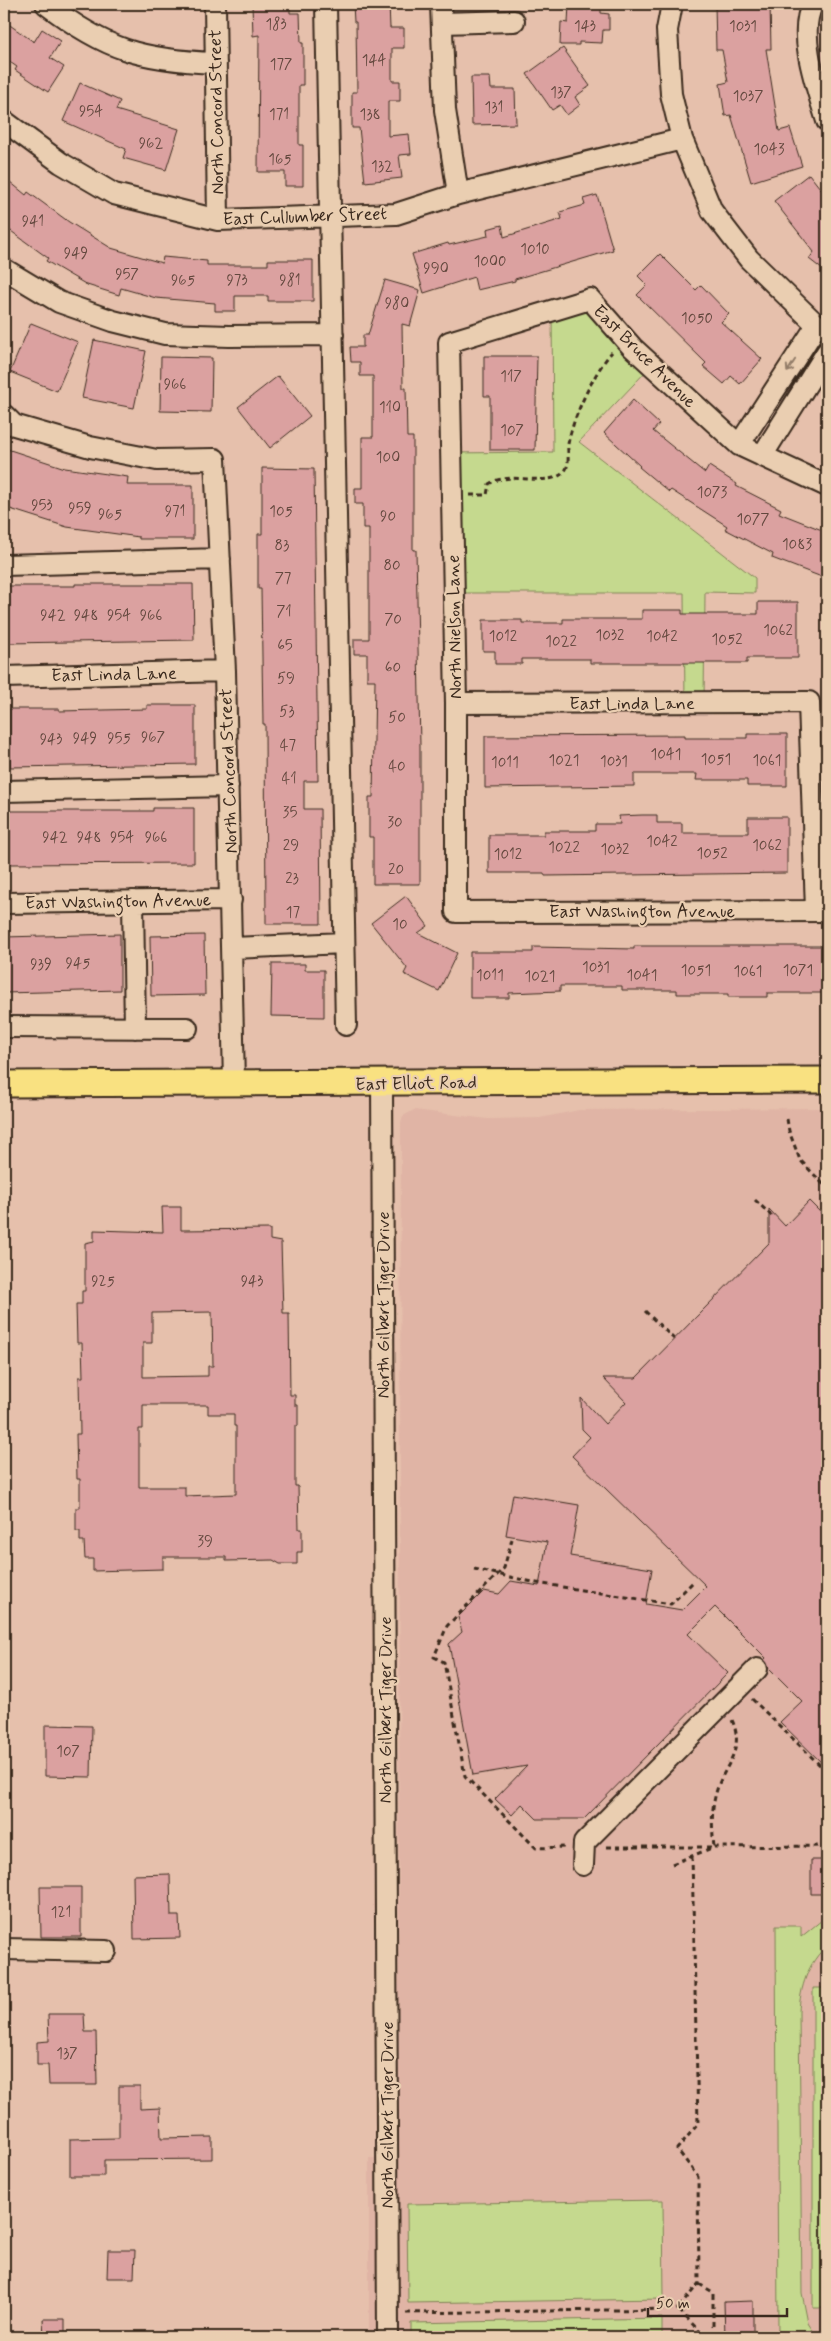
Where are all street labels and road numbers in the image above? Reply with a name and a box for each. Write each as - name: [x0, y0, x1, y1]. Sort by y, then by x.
- street label: North Concord Street: [204, 29, 230, 195]
- street label: East Cullumber Street: [222, 202, 388, 232]
- street label: East Bruce Avenue: [587, 300, 701, 414]
- street label: North Nielson Lane: [442, 555, 468, 699]
- street label: East Linda Lane: [51, 662, 177, 688]
- street label: North Concord Street: [214, 688, 244, 854]
- street label: East Linda Lane: [569, 692, 695, 716]
- street label: East Washington Avenue: [25, 888, 211, 918]
- street label: East Washington Avenue: [549, 900, 735, 926]
- street label: East Elliot Road: [355, 1071, 477, 1097]
- street label: North Gilbert Tiger Drive: [372, 1211, 396, 1399]
- street label: North Gilbert Tiger Drive: [374, 1616, 398, 1804]
- street label: North Gilbert Tiger Drive: [376, 2021, 400, 2209]

